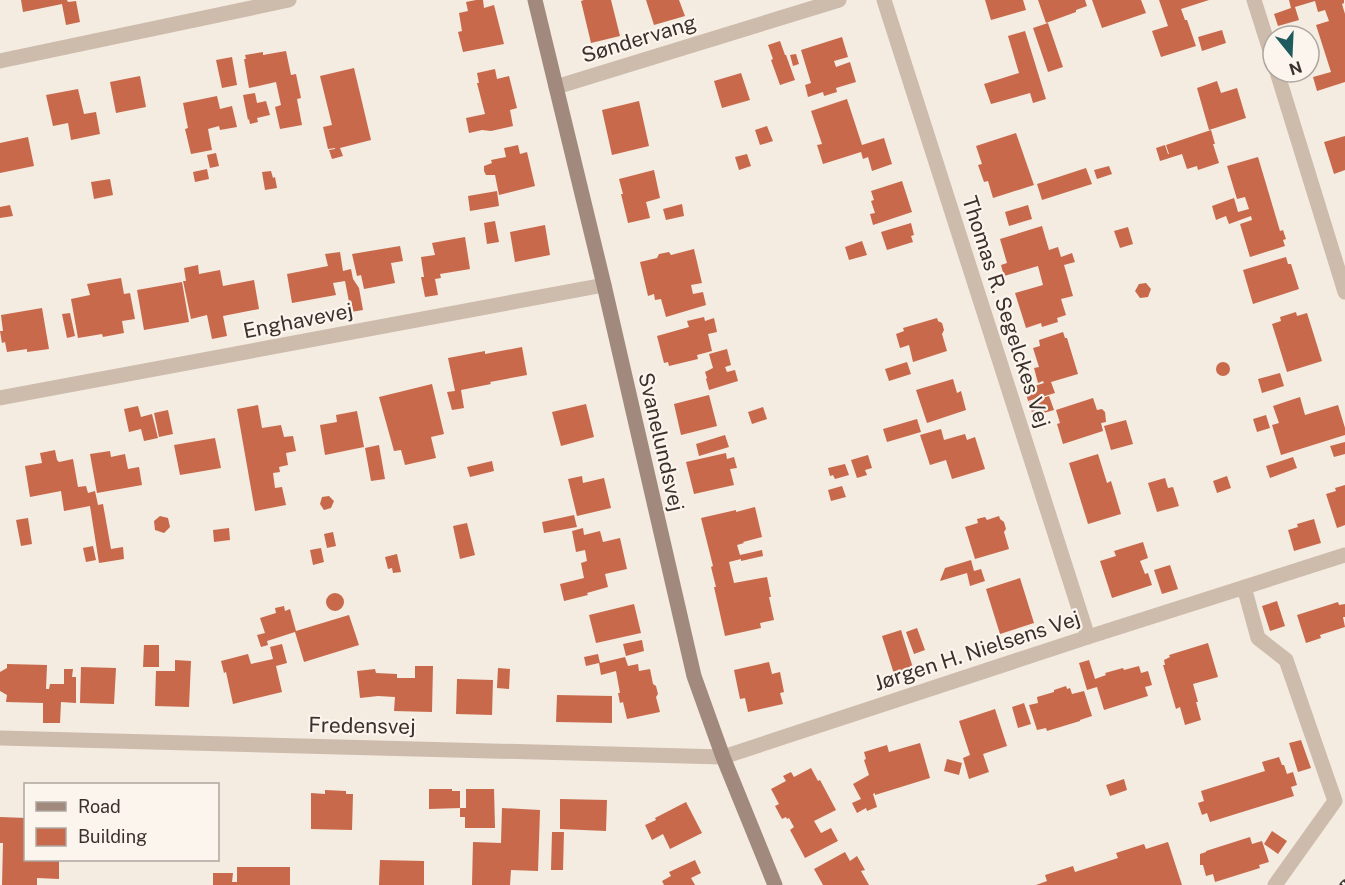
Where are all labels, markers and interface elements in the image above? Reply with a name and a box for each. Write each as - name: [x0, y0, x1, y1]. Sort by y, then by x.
- street label: Søndervang: [579, 9, 699, 68]
- north arrow: [1261, 24, 1321, 84]
- text: N: [1287, 57, 1304, 79]
- street label: Thomas R. Segelckes Vej: [957, 193, 1056, 431]
- street label: Enghavevej: [241, 298, 355, 343]
- street label: Svanelundsvej: [633, 370, 690, 514]
- street label: Jørgen H. Nielsens Vej: [871, 605, 1083, 696]
- street label: Fredensvej: [308, 712, 416, 739]
- legend: [24, 783, 219, 861]
- text: Road: [78, 796, 121, 817]
- text: Building: [78, 826, 147, 847]

